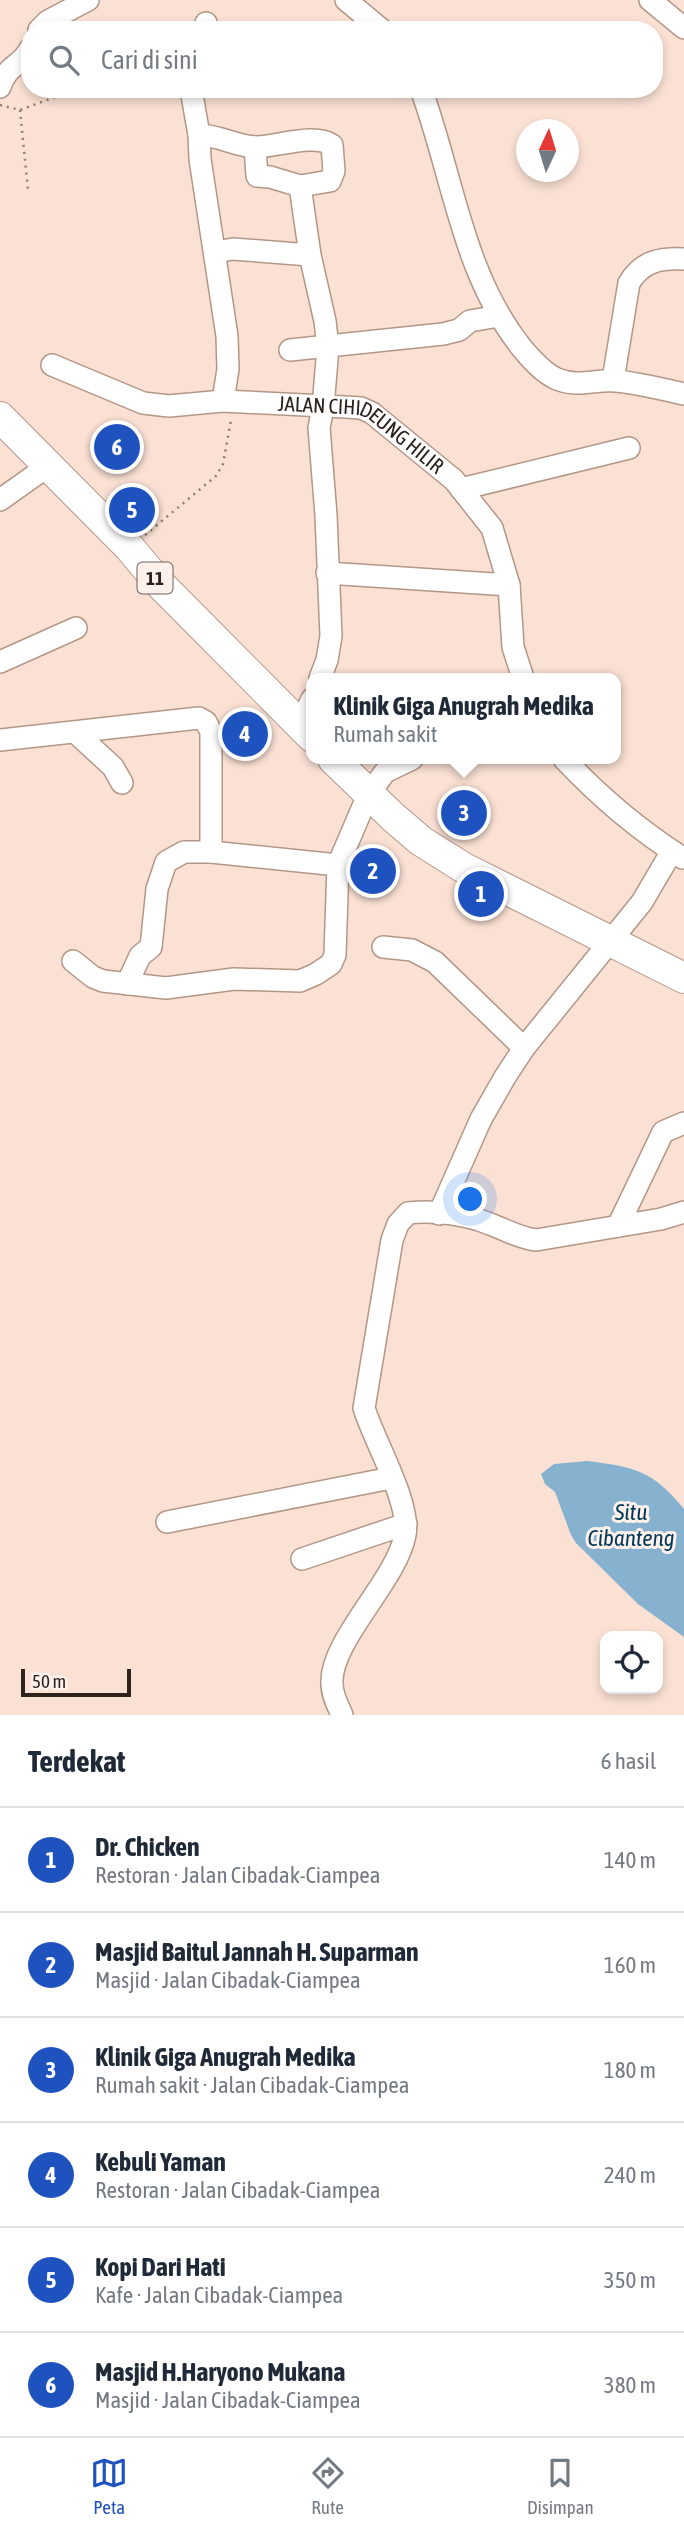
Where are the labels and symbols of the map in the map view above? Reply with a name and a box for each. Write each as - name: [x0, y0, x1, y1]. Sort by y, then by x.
- north arrow: [516, 119, 579, 182]
- street label: JALAN CIHIDEUNG HILIR: [277, 391, 449, 478]
- pin: 6: [94, 421, 140, 473]
- pin: 5: [109, 484, 155, 536]
- road number: 11: [138, 562, 172, 594]
- pin: 4: [222, 708, 268, 760]
- pin: 3: [441, 787, 487, 839]
- pin: 2: [350, 845, 396, 897]
- pin: 1: [458, 868, 504, 920]
- your location: [453, 1182, 487, 1216]
- water label: Situ Cibanteng: [587, 1499, 675, 1551]
- scale bar: [21, 1666, 131, 1698]

